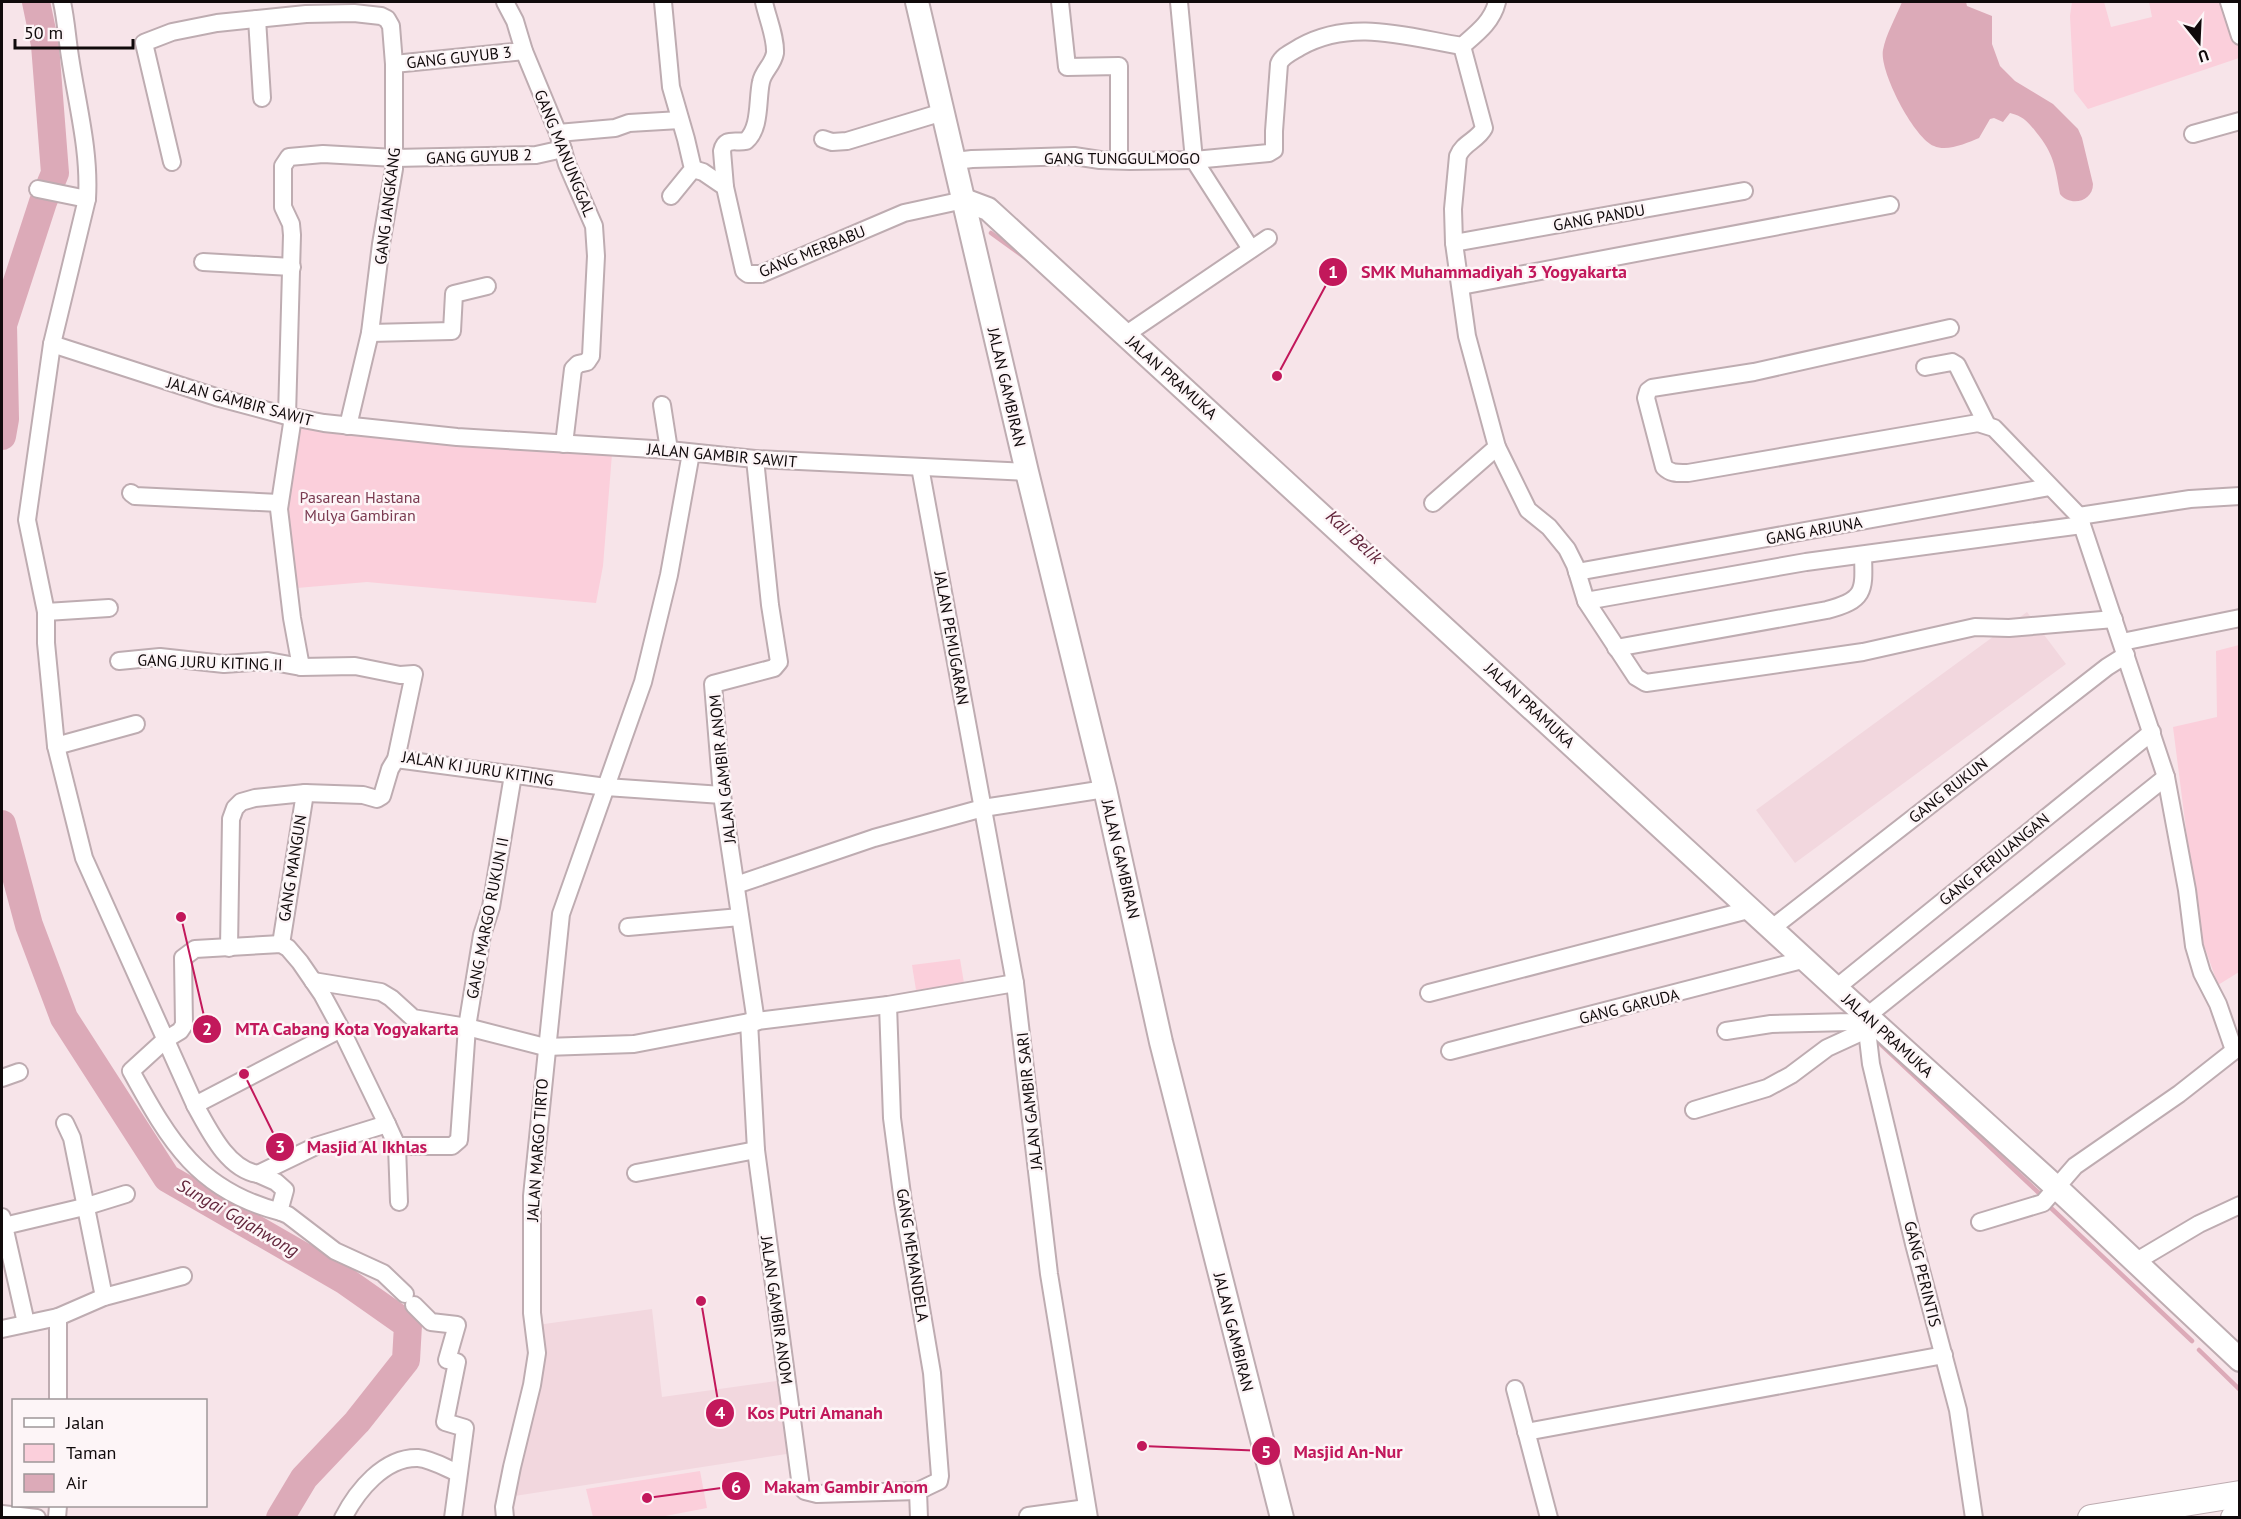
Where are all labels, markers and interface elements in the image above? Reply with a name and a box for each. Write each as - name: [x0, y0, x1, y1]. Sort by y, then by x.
- scale bar: [15, 12, 134, 50]
- north arrow: [2169, 12, 2229, 72]
- text: 50 m: [24, 21, 63, 44]
- street label: GANG GUYUB 3: [405, 42, 513, 72]
- text: U: [2196, 45, 2212, 67]
- street label: GANG MANUNGGAL: [530, 87, 600, 219]
- street label: GANG GUYUB 2: [426, 144, 532, 168]
- street label: GANG JANGKANG: [370, 146, 404, 266]
- street label: GANG TUNGGULMOGO: [1044, 148, 1200, 168]
- street label: GANG PANDU: [1551, 199, 1647, 235]
- street label: GANG MERBABU: [756, 221, 868, 281]
- callout: SMK Muhammadiyah 3 Yogyakarta: [1318, 254, 1639, 290]
- text: 1: [1328, 260, 1338, 283]
- text: SMK Muhammadiyah 3 Yogyakarta: [1361, 260, 1627, 283]
- street label: JALAN GAMBIRAN: [983, 324, 1030, 449]
- street label: JALAN PRAMUKA: [1121, 330, 1222, 424]
- street label: JALAN GAMBIR SAWIT: [164, 372, 315, 430]
- street label: JALAN GAMBIR SAWIT: [645, 438, 798, 472]
- park label: Pasarean Hastana Mulya Gambiran: [300, 487, 421, 525]
- water label: Kali Belik: [1321, 505, 1388, 569]
- street label: GANG ARJUNA: [1764, 512, 1864, 548]
- street label: JALAN PEMUGARAN: [930, 568, 974, 707]
- street label: GANG JURU KITING II: [137, 649, 283, 675]
- street label: JALAN PRAMUKA: [1480, 657, 1580, 752]
- street label: JALAN GAMBIR ANOM: [704, 694, 740, 845]
- street label: JALAN KI JURU KITING: [400, 746, 555, 790]
- street label: GANG RUKUN: [1904, 753, 1992, 827]
- street label: JALAN GAMBIRAN: [1097, 796, 1144, 921]
- street label: GANG PERJUANGAN: [1935, 808, 2053, 910]
- street label: GANG MANGUN: [274, 813, 310, 923]
- street label: GANG MARGO RUKUN II: [462, 835, 512, 1001]
- street label: GANG GARUDA: [1577, 984, 1682, 1028]
- street label: JALAN PRAMUKA: [1837, 988, 1938, 1082]
- callout: MTA Cabang Kota Yogyakarta: [192, 1011, 471, 1047]
- text: 2: [202, 1017, 212, 1040]
- text: MTA Cabang Kota Yogyakarta: [235, 1017, 459, 1040]
- street label: JALAN GAMBIR SARI: [1012, 1031, 1046, 1172]
- street label: JALAN MARGO TIRTO: [522, 1078, 552, 1223]
- callout: Masjid Al Ikhlas: [265, 1129, 440, 1165]
- text: 3: [275, 1135, 285, 1158]
- text: Masjid Al Ikhlas: [307, 1135, 428, 1158]
- water label: Sungai Gajahwong: [173, 1173, 303, 1262]
- street label: GANG MEMANDELA: [893, 1187, 934, 1324]
- street label: GANG PERINTIS: [1900, 1219, 1946, 1329]
- street label: JALAN GAMBIR ANOM: [757, 1234, 797, 1385]
- street label: JALAN GAMBIRAN: [1209, 1270, 1258, 1394]
- callout: Kos Putri Amanah: [705, 1395, 896, 1431]
- legend: [12, 1399, 207, 1507]
- text: 4: [715, 1401, 725, 1424]
- text: Kos Putri Amanah: [747, 1401, 883, 1424]
- text: Jalan: [65, 1411, 104, 1434]
- callout: Masjid An-Nur: [1251, 1433, 1415, 1469]
- text: 5: [1261, 1440, 1271, 1463]
- text: Masjid An-Nur: [1293, 1440, 1403, 1463]
- text: Taman: [66, 1441, 116, 1464]
- callout: Makam Gambir Anom: [721, 1468, 940, 1504]
- text: Air: [66, 1471, 87, 1494]
- text: 6: [731, 1475, 741, 1498]
- text: Makam Gambir Anom: [764, 1475, 928, 1498]

